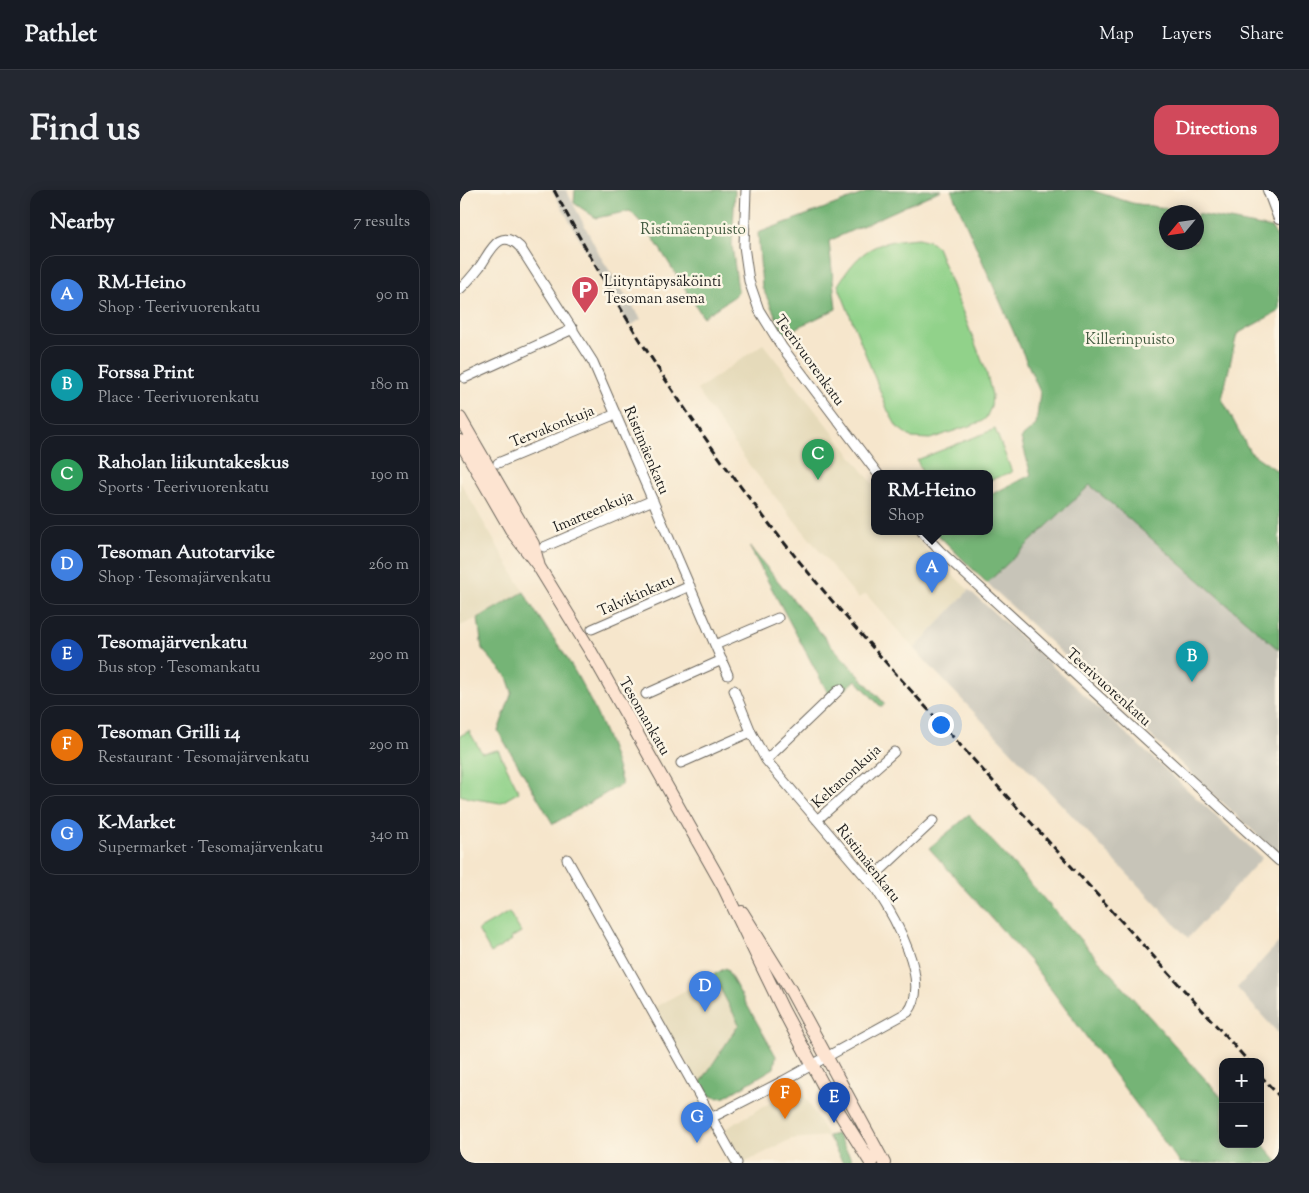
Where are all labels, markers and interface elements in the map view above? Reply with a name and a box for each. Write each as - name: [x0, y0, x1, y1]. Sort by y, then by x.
- text: Pathlet: [25, 18, 97, 52]
- text: Map: [1099, 22, 1134, 48]
- text: Layers: [1162, 22, 1212, 48]
- text: Share: [1240, 22, 1284, 48]
- text: Find us: [30, 105, 140, 156]
- button: Directions: [1154, 105, 1279, 155]
- north arrow: [1159, 205, 1204, 250]
- text: Nearby: [50, 208, 115, 238]
- text: 7 results: [354, 211, 410, 234]
- park label: Ristimäenpuisto: [640, 220, 746, 241]
- text: RM-Heino: [98, 270, 186, 297]
- place label: Liityntäpysäköinti Tesoman asema: [604, 272, 721, 310]
- parking icon: Liityntäpysäköinti Tesoman asema: [570, 275, 600, 314]
- text: A: [61, 284, 74, 307]
- text: 90 m: [376, 284, 409, 307]
- text: Shop · Teerivuorenkatu: [98, 297, 260, 320]
- street label: Teerivuorenkatu: [769, 311, 849, 411]
- park label: Killerinpuisto: [1085, 330, 1175, 351]
- text: Forssa Print: [98, 360, 194, 387]
- text: B: [62, 374, 72, 397]
- text: 180 m: [370, 374, 409, 397]
- text: Place · Teerivuorenkatu: [98, 387, 259, 410]
- street label: Tervakonkuja: [507, 401, 598, 454]
- street label: Ristimäenkatu: [618, 403, 674, 498]
- pin: C: [802, 439, 834, 480]
- text: Raholan liikuntakeskus: [98, 450, 289, 477]
- text: C: [61, 464, 73, 487]
- text: 190 m: [371, 464, 409, 487]
- popup: [871, 470, 993, 535]
- text: Sports · Teerivuorenkatu: [98, 477, 269, 500]
- text: RM-Heino: [888, 478, 976, 505]
- street label: Imarteenkuja: [550, 486, 637, 539]
- text: Shop: [888, 505, 924, 528]
- text: Tesoman Autotarvike: [98, 540, 275, 567]
- pin: A: [916, 552, 948, 593]
- text: D: [61, 554, 73, 577]
- text: 260 m: [368, 554, 409, 577]
- text: Shop · Tesomajärvenkatu: [98, 567, 271, 590]
- street label: Talvikinkatu: [595, 570, 679, 623]
- text: Tesomajärvenkatu: [98, 630, 247, 657]
- pin: B: [1176, 641, 1208, 682]
- text: E: [62, 644, 72, 667]
- text: 290 m: [369, 644, 409, 667]
- street label: Teerivuorenkatu: [1061, 644, 1155, 732]
- text: Bus stop · Tesomankatu: [98, 657, 260, 680]
- street label: Tesomankatu: [613, 674, 675, 760]
- your location: [928, 712, 954, 738]
- text: Tesoman Grilli 14: [98, 720, 240, 747]
- text: F: [63, 734, 71, 757]
- text: 290 m: [369, 734, 409, 757]
- street label: Keltanonkuja: [808, 740, 886, 814]
- text: Restaurant · Tesomajärvenkatu: [98, 747, 309, 770]
- text: K-Market: [98, 810, 175, 837]
- street label: Ristimäenkatu: [831, 820, 905, 908]
- text: G: [60, 824, 74, 847]
- text: 340 m: [370, 824, 409, 847]
- text: Supermarket · Tesomajärvenkatu: [98, 837, 323, 860]
- pin: D: [689, 971, 721, 1012]
- map controls: [1219, 1058, 1264, 1148]
- button: +: [1219, 1058, 1264, 1103]
- pin: F: [769, 1078, 801, 1119]
- pin: E: [818, 1082, 850, 1123]
- pin: G: [681, 1102, 713, 1143]
- button: −: [1219, 1103, 1264, 1148]

